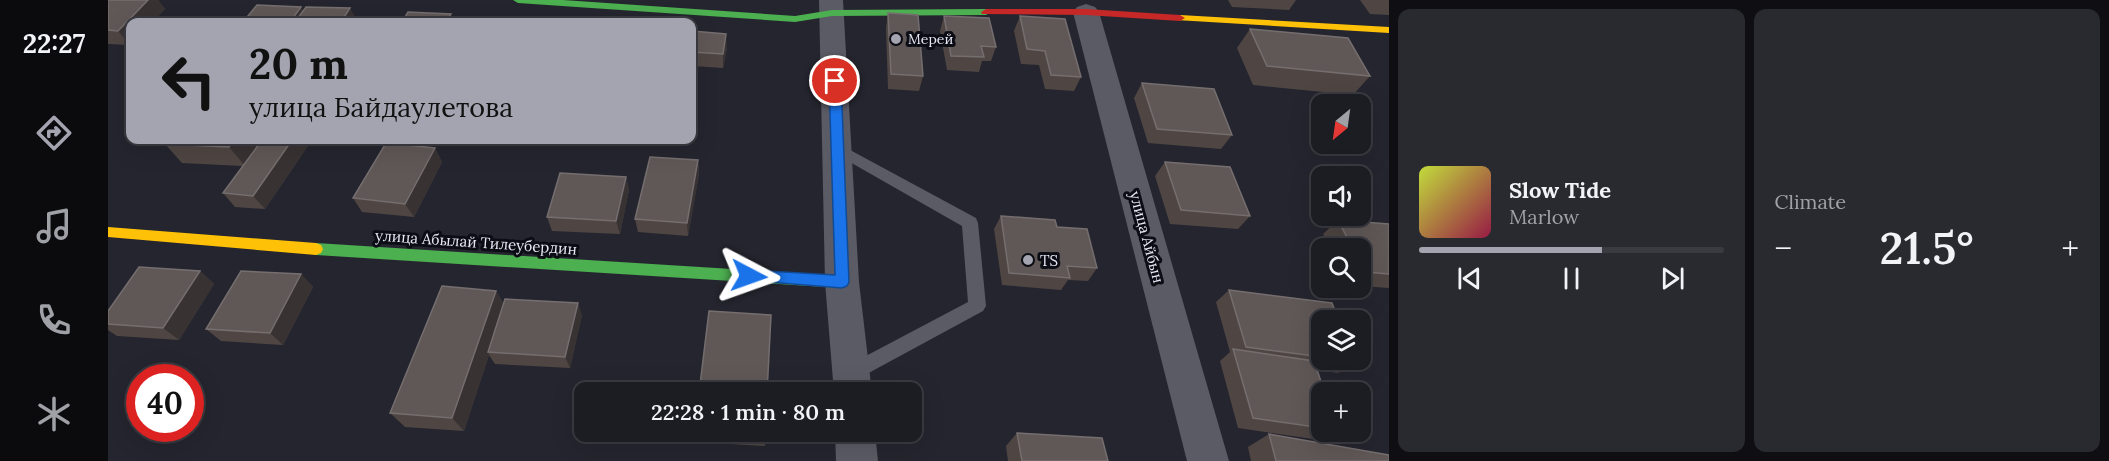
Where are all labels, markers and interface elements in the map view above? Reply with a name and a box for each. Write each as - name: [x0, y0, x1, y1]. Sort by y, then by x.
- text: 22:27: [23, 26, 85, 60]
- place label: Мерей: [908, 30, 953, 48]
- marker: Мерей: [889, 32, 903, 46]
- text: 20 m: [249, 37, 348, 91]
- icon: left: [150, 42, 228, 120]
- pin: [809, 55, 860, 106]
- icon: arrive: [818, 64, 851, 97]
- text: улица Байдаулетова: [249, 90, 513, 124]
- north arrow: [1311, 94, 1371, 154]
- map controls: [1311, 94, 1371, 442]
- icon: directions: [33, 112, 75, 154]
- button: sound: [1311, 166, 1371, 226]
- text: Slow Tide: [1509, 176, 1611, 204]
- street label: улица Айбын: [1126, 189, 1168, 285]
- text: Climate: [1775, 189, 1846, 214]
- text: Marlow: [1509, 204, 1579, 229]
- icon: music: [33, 205, 75, 247]
- text: 21.5°: [1880, 219, 1974, 276]
- street label: улица Абылай Тилеубердин: [374, 225, 578, 259]
- text: −: [1775, 227, 1792, 269]
- text: +: [2062, 227, 2079, 269]
- button: search: [1311, 238, 1371, 298]
- position arrow: [717, 244, 781, 308]
- place label: TS: [1040, 251, 1058, 270]
- marker: TS: [1021, 253, 1035, 267]
- icon: previous: [1453, 262, 1486, 295]
- icon: pause: [1555, 262, 1588, 295]
- icon: next: [1656, 262, 1689, 295]
- icon: phone: [33, 299, 75, 341]
- button: layers: [1311, 310, 1371, 370]
- speed limit sign: 40: [126, 364, 204, 442]
- button: +: [1311, 382, 1371, 442]
- icon: climate: [33, 393, 75, 435]
- text: 22:28 · 1 min · 80 m: [651, 398, 845, 426]

